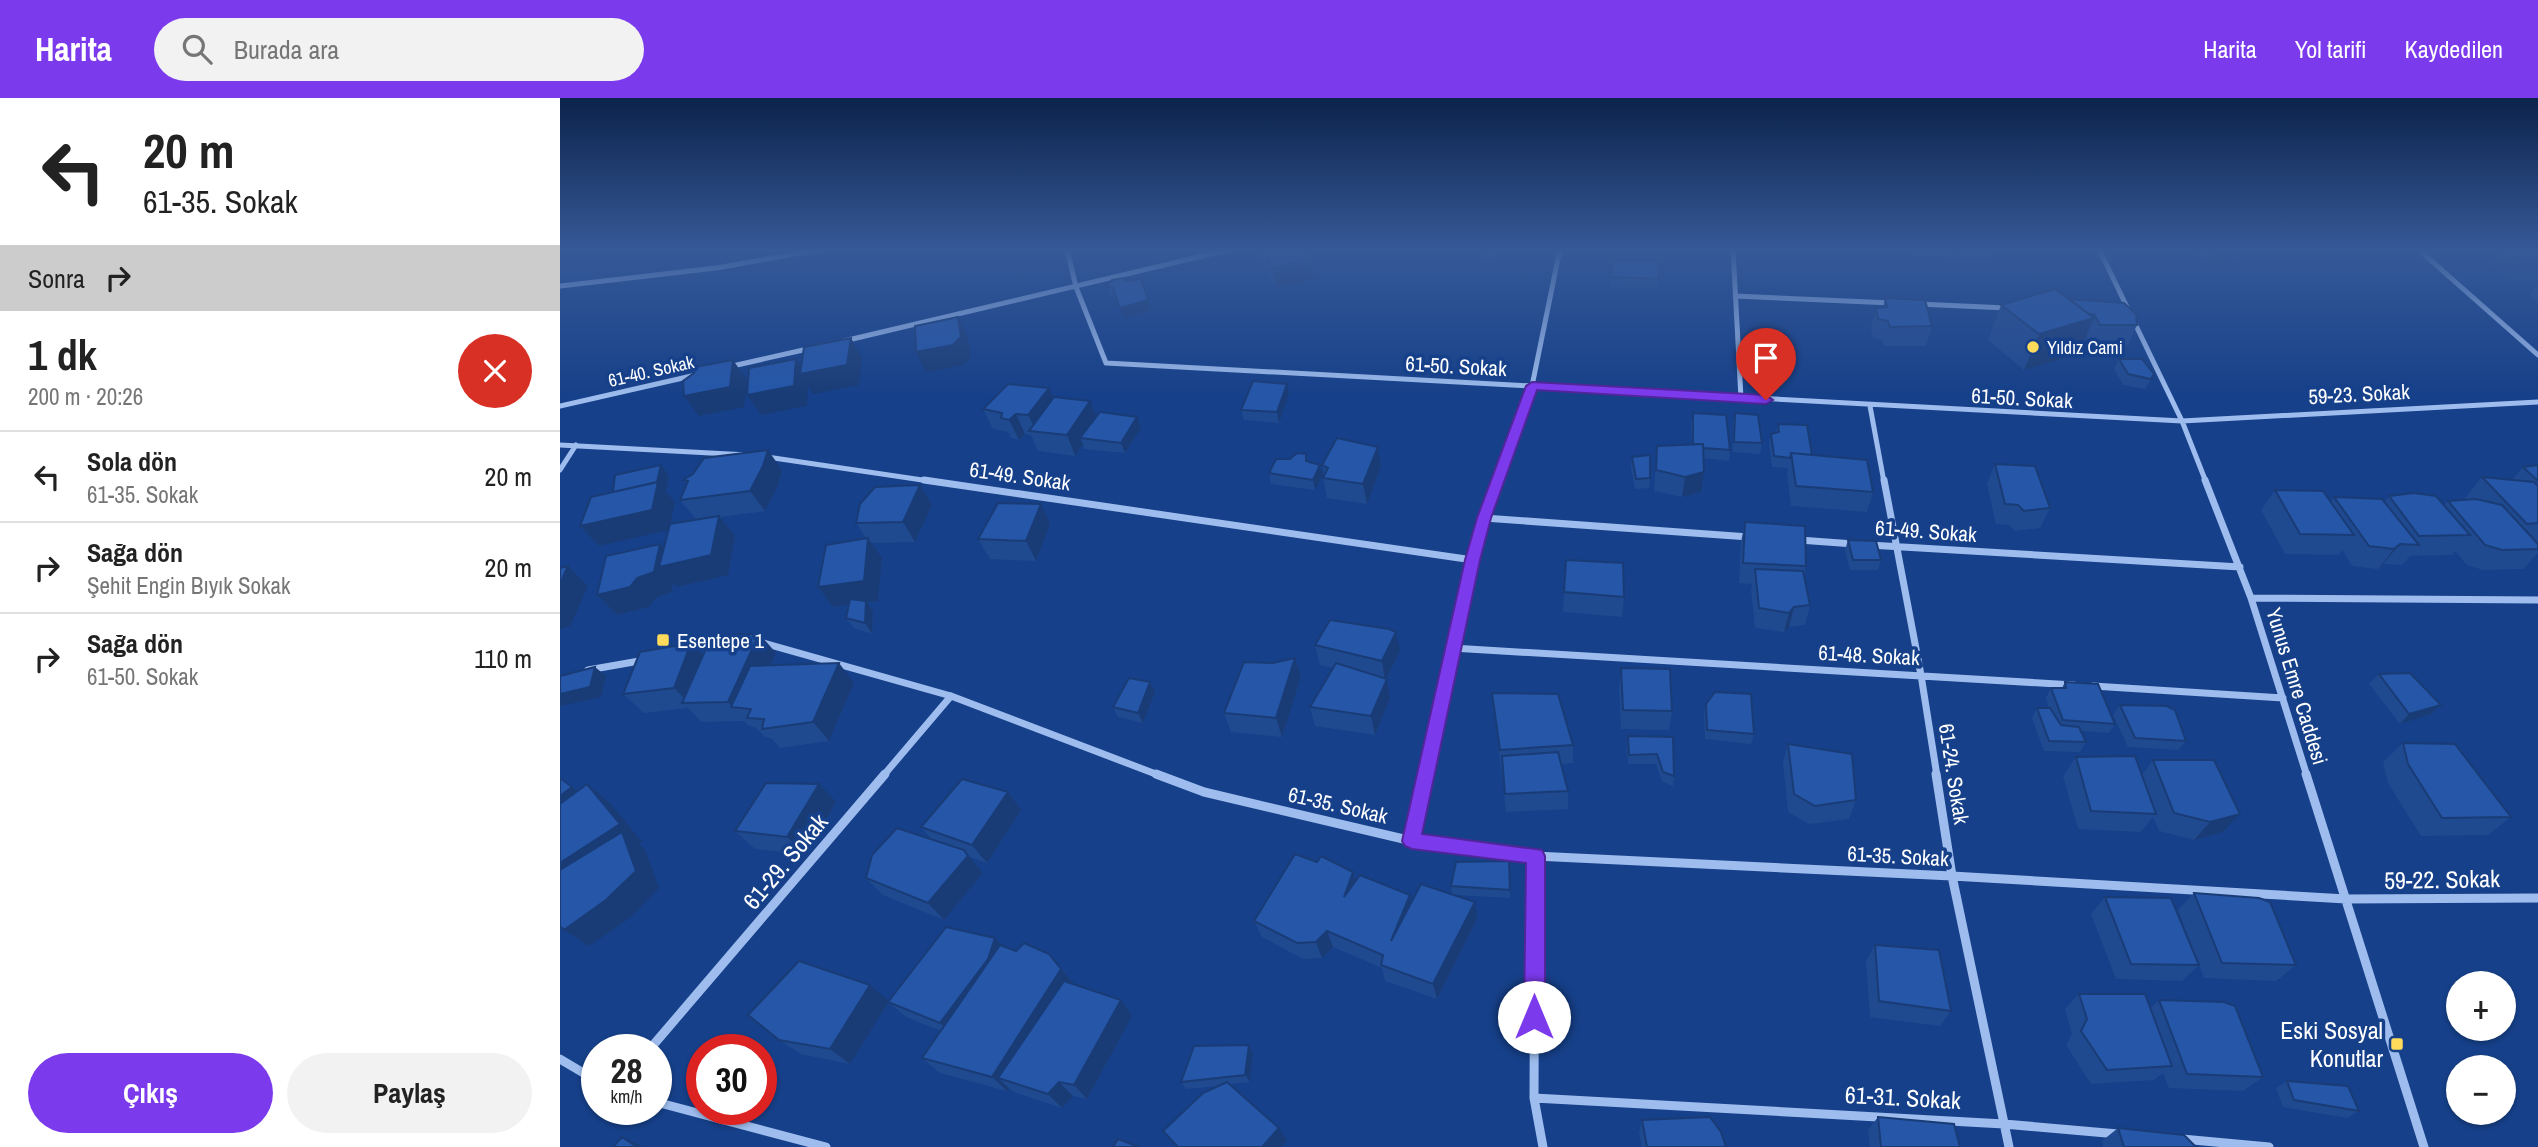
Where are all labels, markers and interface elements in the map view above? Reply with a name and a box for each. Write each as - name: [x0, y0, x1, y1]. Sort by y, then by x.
- search box: [154, 18, 644, 81]
- text: Harita: [35, 27, 112, 71]
- icon: search: [178, 30, 216, 68]
- text: Burada ara: [234, 32, 339, 67]
- text: Harita: [2203, 33, 2257, 65]
- text: Yol tarifi: [2295, 33, 2367, 65]
- text: Kaydedilen: [2405, 33, 2503, 65]
- text: 20 m: [143, 117, 235, 183]
- icon: left: [28, 126, 119, 217]
- text: 61-35. Sokak: [143, 180, 298, 223]
- icon: right: [99, 259, 137, 297]
- text: Sonra: [28, 261, 85, 296]
- text: 1 dk: [28, 327, 97, 383]
- pin: [1736, 328, 1796, 400]
- button: close: [458, 334, 532, 408]
- place label: Yıldız Cami: [2047, 335, 2123, 360]
- icon: arrive: [1747, 339, 1785, 377]
- marker: Yıldız Cami: [2025, 339, 2041, 355]
- street label: 61-40. Sokak: [606, 349, 697, 393]
- street label: 61-50. Sokak: [1405, 349, 1508, 383]
- street label: 59-23. Sokak: [2308, 377, 2411, 411]
- text: 200 m · 20:26: [28, 381, 143, 412]
- street label: 61-50. Sokak: [1971, 381, 2074, 415]
- text: Sola dön: [87, 444, 177, 479]
- street label: 61-49. Sokak: [968, 455, 1073, 497]
- icon: left: [28, 458, 66, 496]
- text: 20 m: [485, 459, 532, 494]
- text: 61-35. Sokak: [87, 479, 198, 510]
- street label: 61-49. Sokak: [1874, 513, 1978, 549]
- text: Sağa dön: [87, 535, 183, 570]
- icon: right: [28, 549, 66, 587]
- text: 20 m: [485, 550, 532, 585]
- text: Şehit Engin Bıyık Sokak: [87, 570, 290, 601]
- street label: Yunus Emre Caddesi: [2259, 604, 2335, 768]
- text: Sağa dön: [87, 626, 183, 661]
- place label: Esentepe 1: [677, 626, 765, 655]
- marker: Esentepe 1: [655, 632, 671, 648]
- street label: 61-48. Sokak: [1818, 638, 1921, 672]
- icon: right: [28, 640, 66, 678]
- text: 110 m: [474, 641, 532, 676]
- text: 61-50. Sokak: [87, 661, 198, 692]
- street label: 61-24. Sokak: [1932, 722, 1976, 827]
- street label: 61-35. Sokak: [1285, 779, 1391, 831]
- street label: 61-29. Sokak: [735, 806, 835, 916]
- street label: 61-35. Sokak: [1847, 839, 1950, 873]
- street label: 59-22. Sokak: [2384, 862, 2500, 896]
- map controls: [2446, 971, 2516, 1125]
- button: +: [2446, 971, 2516, 1041]
- position arrow: [1497, 980, 1571, 1054]
- place label: Eski Sosyal Konutlar: [2280, 1014, 2383, 1074]
- speed limit sign: 30: [686, 1034, 777, 1125]
- marker: Eski Sosyal Konutlar: [2389, 1036, 2405, 1052]
- text: 28: [611, 1047, 642, 1094]
- button: Çıkış: [28, 1053, 273, 1133]
- button: Paylaş: [287, 1053, 532, 1133]
- button: −: [2446, 1055, 2516, 1125]
- street label: 61-31. Sokak: [1844, 1078, 1962, 1116]
- text: km/h: [611, 1084, 643, 1109]

